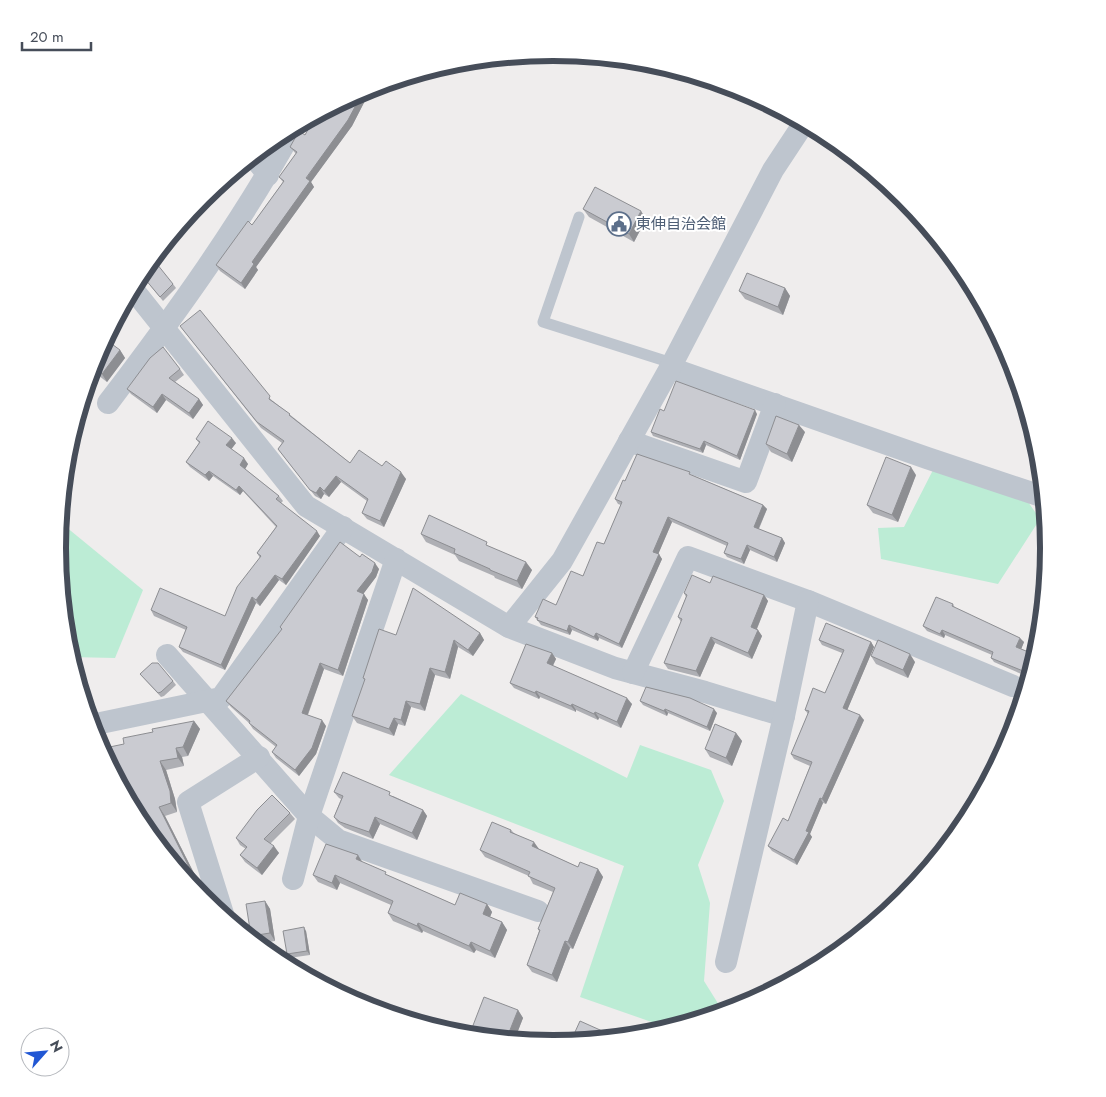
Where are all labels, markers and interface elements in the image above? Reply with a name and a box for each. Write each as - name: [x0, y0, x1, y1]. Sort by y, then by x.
- scale bar: [22, 20, 91, 52]
- text: 20 m: [30, 26, 64, 48]
- public building icon: 東伸自治会館: [606, 211, 632, 237]
- place label: 東伸自治会館: [636, 213, 726, 235]
- north arrow: [20, 1027, 70, 1077]
- text: N: [45, 1037, 68, 1056]

